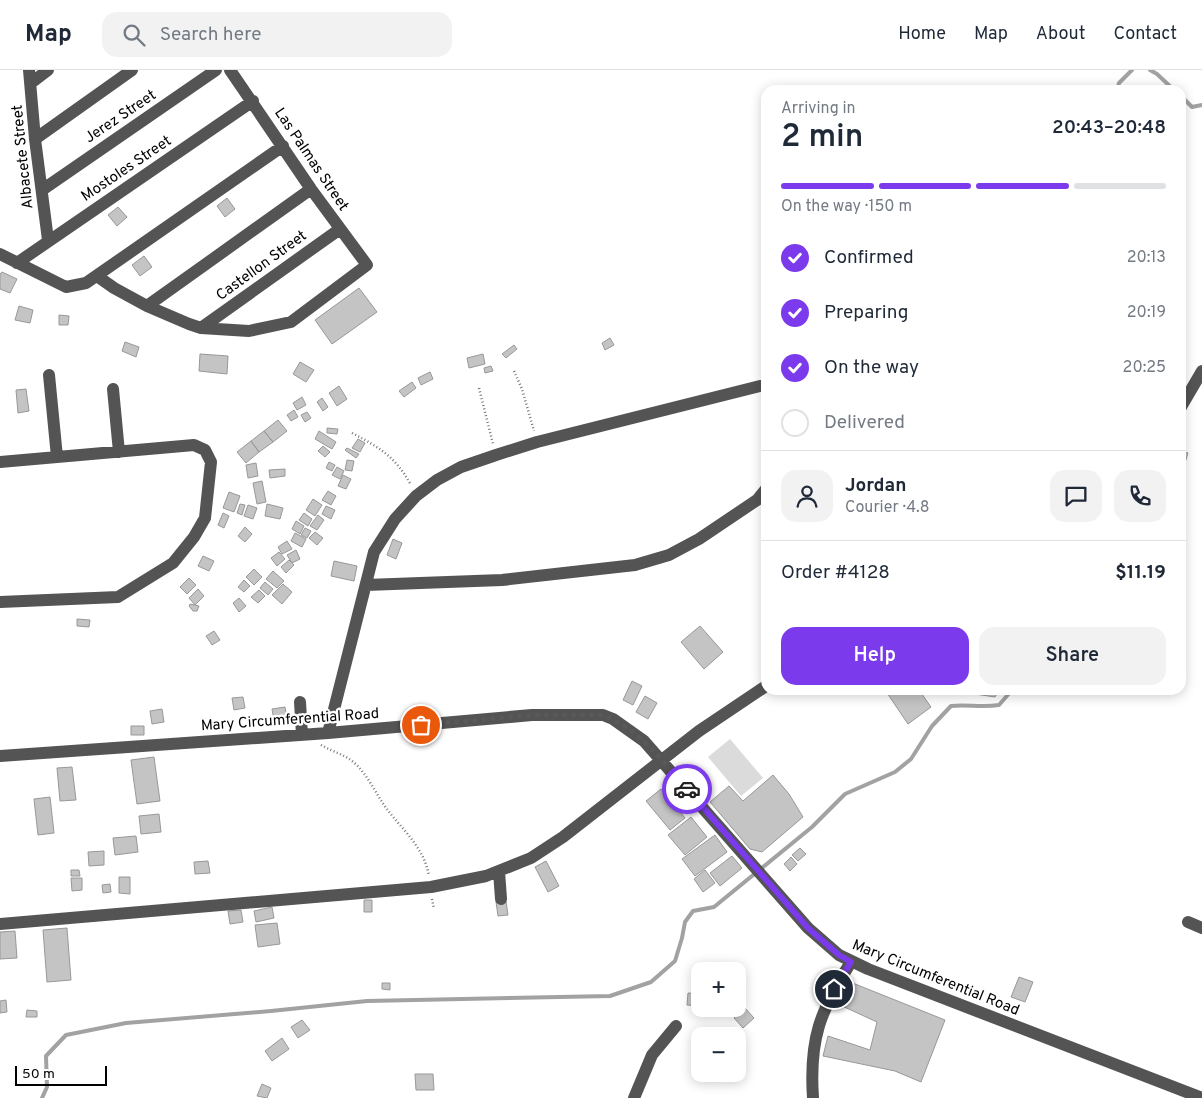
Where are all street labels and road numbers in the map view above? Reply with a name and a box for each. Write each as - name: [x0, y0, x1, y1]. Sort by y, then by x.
- street label: Jerez Street: [81, 86, 160, 148]
- street label: Albacete Street: [9, 104, 38, 210]
- street label: Las Palmas Street: [269, 105, 352, 215]
- street label: Mostoles Street: [78, 132, 176, 206]
- street label: Castellon Street: [213, 227, 311, 305]
- street label: Mary Circumferential Road: [200, 705, 380, 736]
- street label: Mary Circumferential Road: [849, 936, 1022, 1021]

